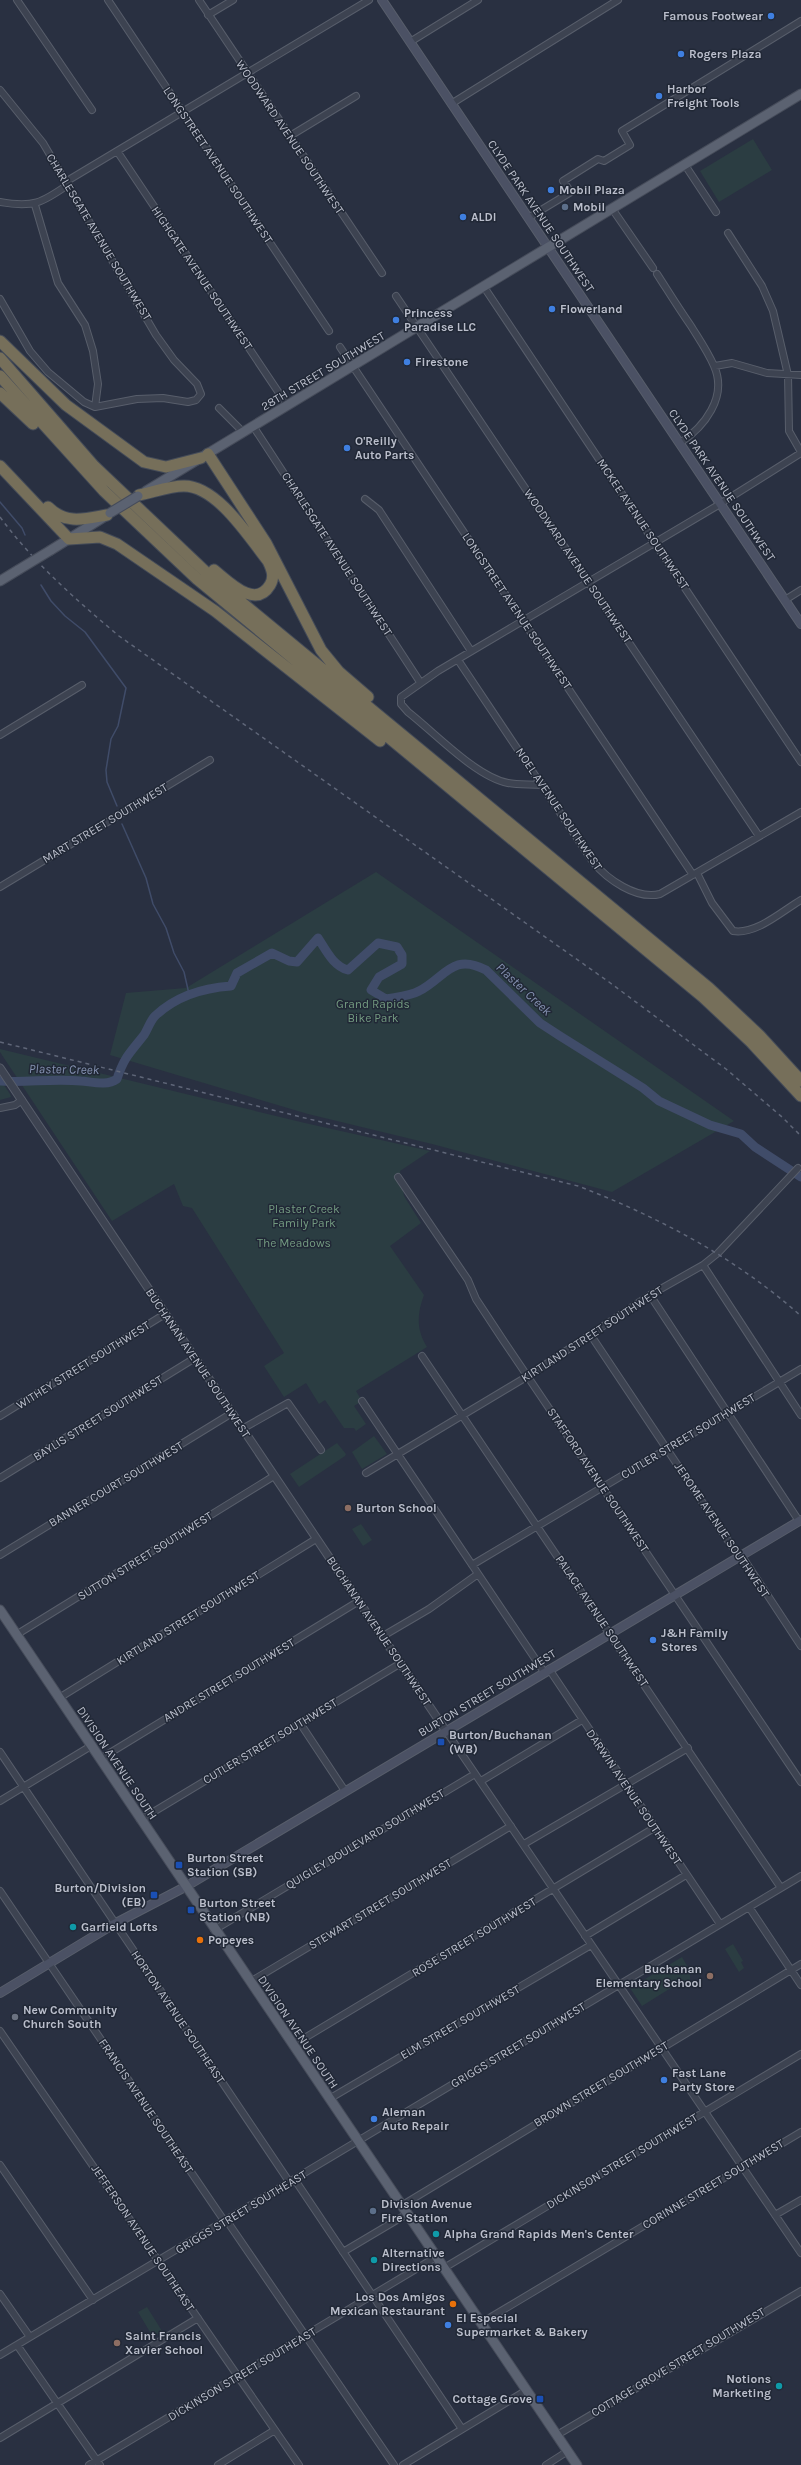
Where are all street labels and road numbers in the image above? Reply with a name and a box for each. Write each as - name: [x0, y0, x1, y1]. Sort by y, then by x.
- street label: WOODWARD AVENUE SOUTHWEST: [233, 57, 347, 217]
- street label: LONGSTREET AVENUE SOUTHWEST: [160, 84, 276, 246]
- street label: CLYDE PARK AVENUE SOUTHWEST: [485, 137, 597, 295]
- street label: CHARLESGATE AVENUE SOUTHWEST: [43, 151, 155, 323]
- street label: HIGHGATE AVENUE SOUTHWEST: [149, 204, 255, 352]
- street label: 28TH STREET SOUTHWEST: [259, 328, 387, 414]
- street label: CLYDE PARK AVENUE SOUTHWEST: [666, 406, 778, 564]
- street label: MCKEE AVENUE SOUTHWEST: [594, 456, 692, 592]
- street label: CHARLESGATE AVENUE SOUTHWEST: [279, 470, 395, 638]
- street label: WOODWARD AVENUE SOUTHWEST: [521, 486, 635, 646]
- street label: LONGSTREET AVENUE SOUTHWEST: [459, 530, 575, 692]
- street label: NOEL AVENUE SOUTHWEST: [513, 745, 605, 873]
- street label: MART STREET SOUTHWEST: [40, 780, 170, 866]
- street label: KIRTLAND STREET SOUTHWEST: [519, 1283, 665, 1385]
- street label: BUCHANAN AVENUE SOUTHWEST: [143, 1286, 253, 1440]
- street label: WITHEY STREET SOUTHWEST: [14, 1318, 152, 1412]
- street label: BAYLIS STREET SOUTHWEST: [31, 1372, 165, 1464]
- street label: CUTLER STREET SOUTHWEST: [618, 1390, 758, 1482]
- street label: STAFFORD AVENUE SOUTHWEST: [544, 1405, 652, 1555]
- street label: BANNER COURT SOUTHWEST: [46, 1438, 186, 1530]
- street label: JEROME AVENUE SOUTHWEST: [672, 1460, 772, 1600]
- street label: SUTTON STREET SOUTHWEST: [75, 1509, 215, 1603]
- street label: PALACE AVENUE SOUTHWEST: [553, 1552, 651, 1690]
- street label: BUCHANAN AVENUE SOUTHWEST: [324, 1554, 434, 1708]
- street label: KIRTLAND STREET SOUTHWEST: [114, 1568, 262, 1668]
- street label: ANDRE STREET SOUTHWEST: [161, 1635, 297, 1725]
- street label: BURTON STREET SOUTHWEST: [416, 1646, 558, 1740]
- street label: CUTLER STREET SOUTHWEST: [200, 1695, 340, 1787]
- street label: DIVISION AVENUE SOUTH: [74, 1704, 160, 1822]
- street label: DARWIN AVENUE SOUTHWEST: [583, 1727, 685, 1867]
- street label: QUIGLEY BOULEVARD SOUTHWEST: [283, 1786, 447, 1892]
- street label: STEWART STREET SOUTHWEST: [306, 1856, 454, 1952]
- street label: ROSE STREET SOUTHWEST: [409, 1894, 539, 1980]
- street label: HORTON AVENUE SOUTHEAST: [128, 1948, 228, 2086]
- street label: DIVISION AVENUE SOUTH: [255, 1973, 341, 2091]
- street label: ELM STREET SOUTHWEST: [398, 1982, 522, 2062]
- street label: GRIGGS STREET SOUTHWEST: [448, 1999, 588, 2091]
- street label: FRANCIS AVENUE SOUTHEAST: [96, 2036, 196, 2176]
- street label: BROWN STREET SOUTHWEST: [531, 2038, 671, 2130]
- street label: DICKINSON STREET SOUTHWEST: [544, 2110, 700, 2212]
- street label: CORINNE STREET SOUTHWEST: [640, 2136, 786, 2232]
- street label: JEFFERSON AVENUE SOUTHEAST: [89, 2162, 197, 2314]
- street label: GRIGGS STREET SOUTHEAST: [173, 2167, 309, 2257]
- street label: COTTAGE GROVE STREET SOUTHWEST: [588, 2304, 768, 2420]
- street label: DICKINSON STREET SOUTHEAST: [165, 2324, 319, 2424]

